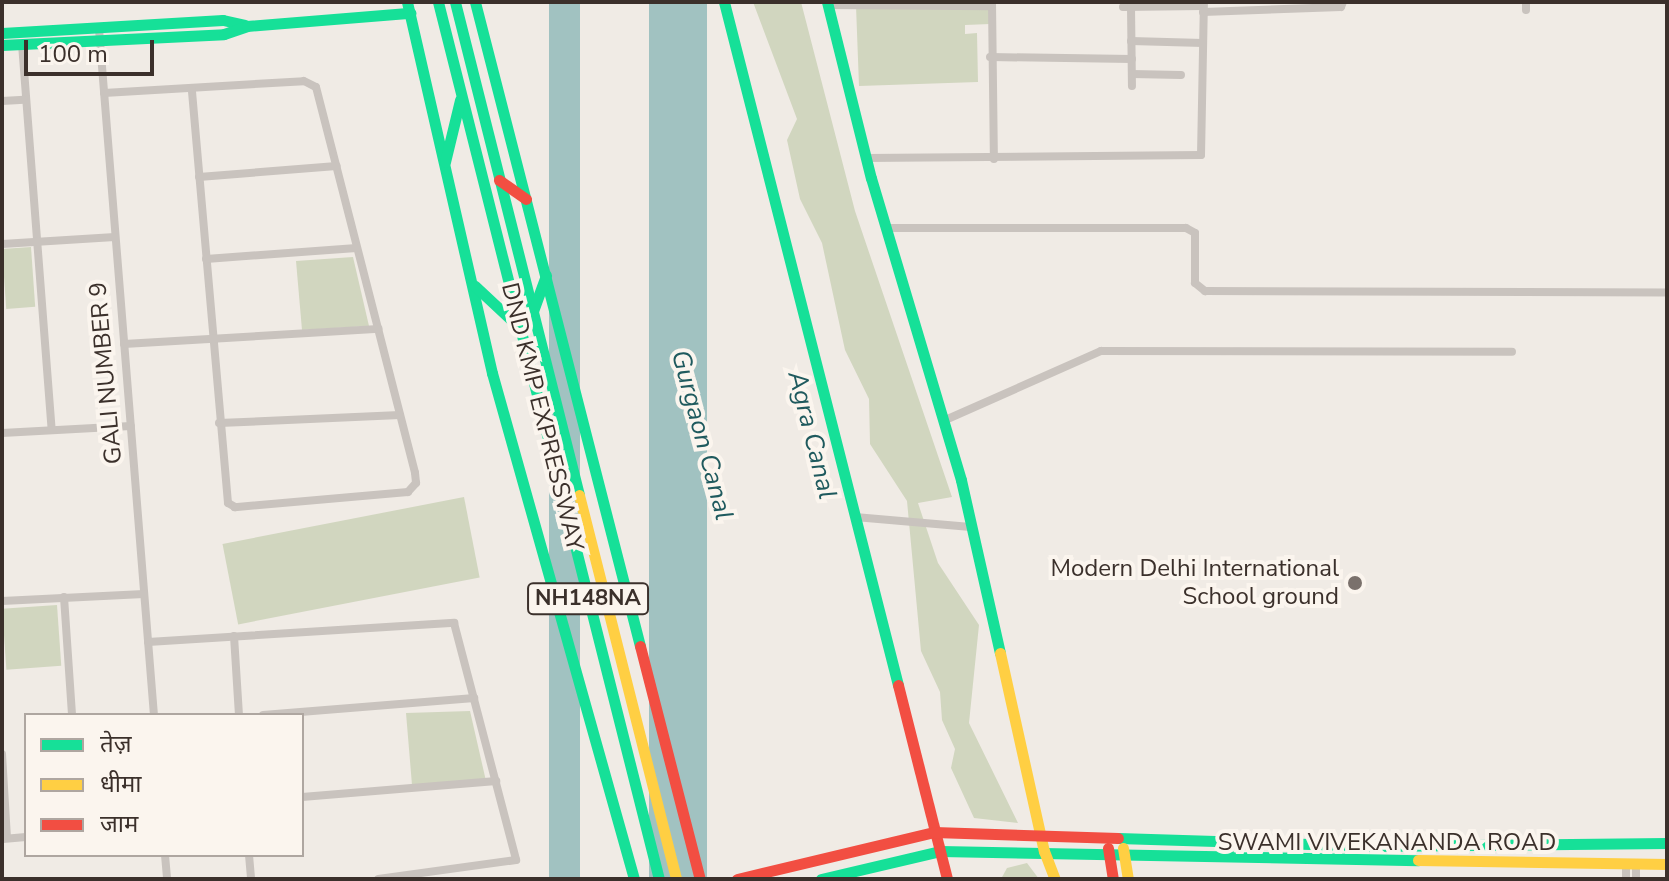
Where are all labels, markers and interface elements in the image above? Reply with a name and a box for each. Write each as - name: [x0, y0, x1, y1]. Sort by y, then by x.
- scale bar: [28, 24, 158, 74]
- text: 100 m: [38, 38, 108, 70]
- street label: DND KMP EXPRESSWAY: [495, 280, 589, 554]
- street label: GALI NUMBER 9: [84, 281, 128, 465]
- water label: Gurgaon Canal: [664, 347, 740, 523]
- water label: Agra Canal: [781, 368, 843, 502]
- place label: Modern Delhi International School ground: [1050, 555, 1339, 611]
- marker: Modern Delhi International School ground: [1346, 574, 1364, 592]
- road number: NH148NA: [526, 581, 650, 617]
- legend: [24, 713, 304, 857]
- text: तेज़: [100, 728, 132, 760]
- text: धीमा: [100, 768, 142, 800]
- text: जाम: [100, 808, 138, 840]
- street label: SWAMI VIVEKANANDA ROAD: [1218, 829, 1556, 857]

